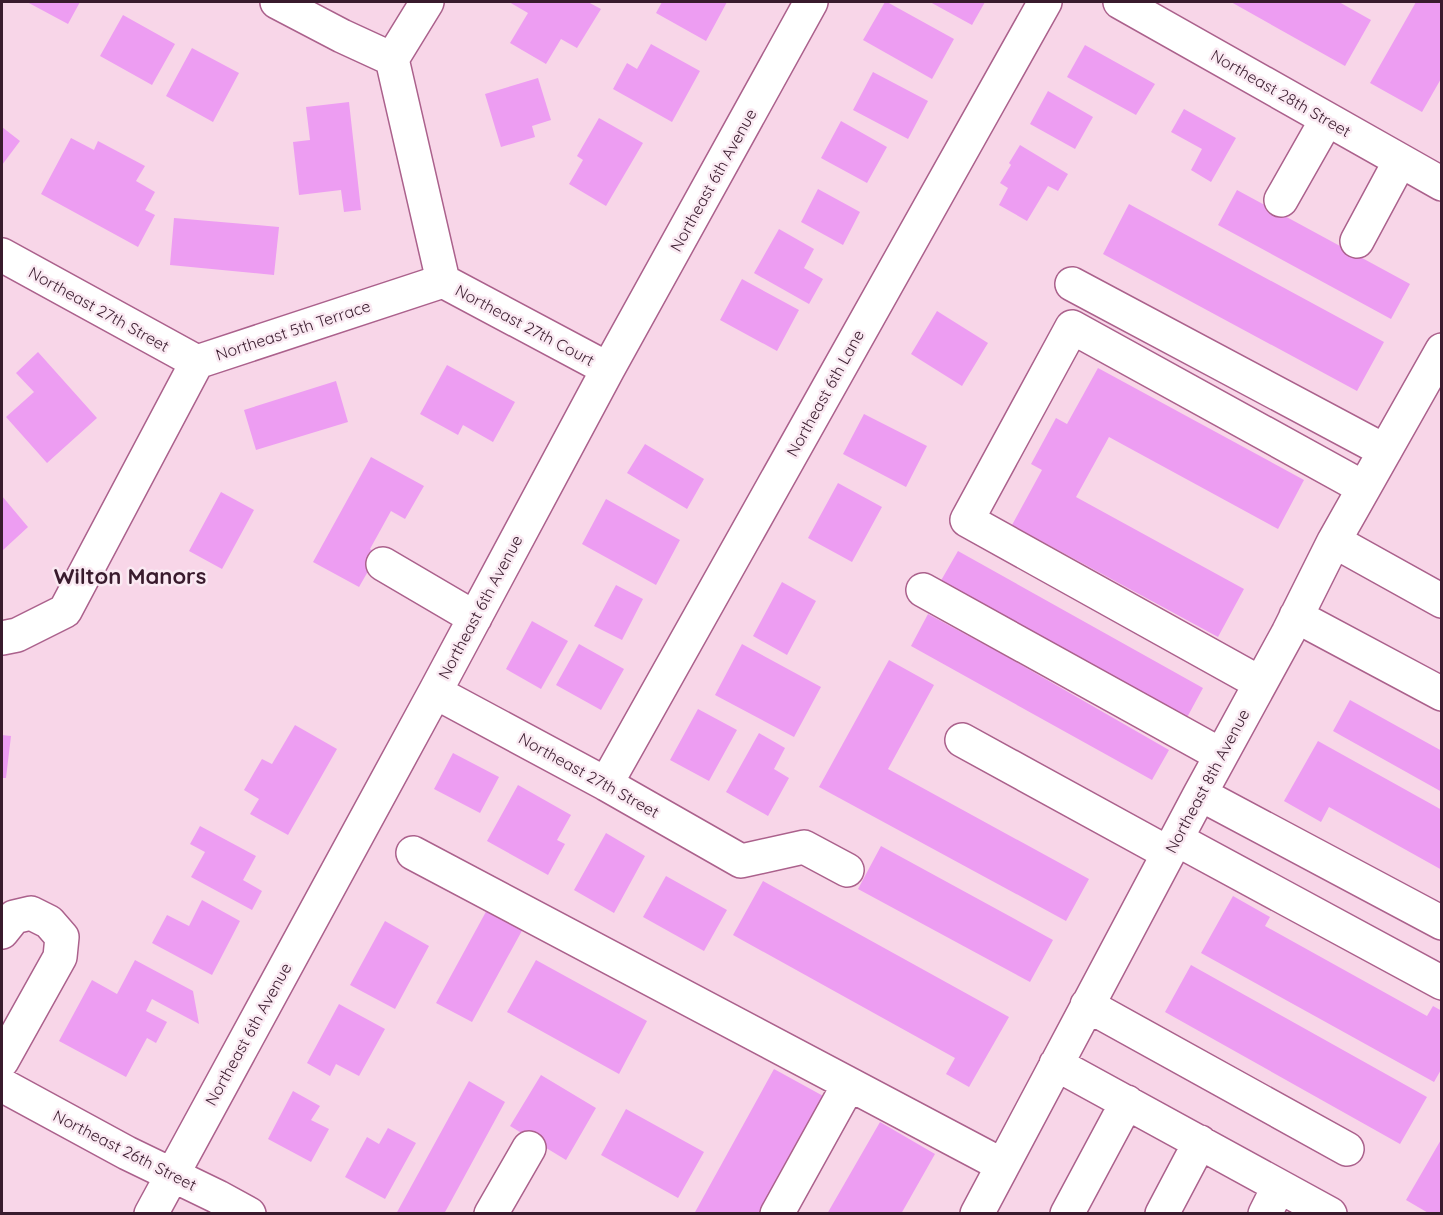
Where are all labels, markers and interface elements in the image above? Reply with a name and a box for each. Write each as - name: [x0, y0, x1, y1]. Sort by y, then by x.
- street label: Northeast 28th Street: [1207, 45, 1355, 141]
- street label: Northeast 6th Avenue: [665, 105, 761, 255]
- street label: Northeast 27th Street: [25, 262, 173, 356]
- street label: Northeast 27th Court: [452, 280, 598, 370]
- street label: Northeast 5th Terrace: [213, 296, 373, 364]
- street label: Northeast 6th Lane: [782, 326, 868, 460]
- street label: Northeast 6th Avenue: [434, 532, 526, 682]
- district label: Wilton Manors: [54, 562, 206, 590]
- street label: Northeast 8th Avenue: [1161, 706, 1253, 856]
- street label: Northeast 27th Street: [515, 728, 663, 822]
- street label: Northeast 6th Avenue: [200, 959, 296, 1109]
- street label: Northeast 26th Street: [50, 1105, 200, 1195]

